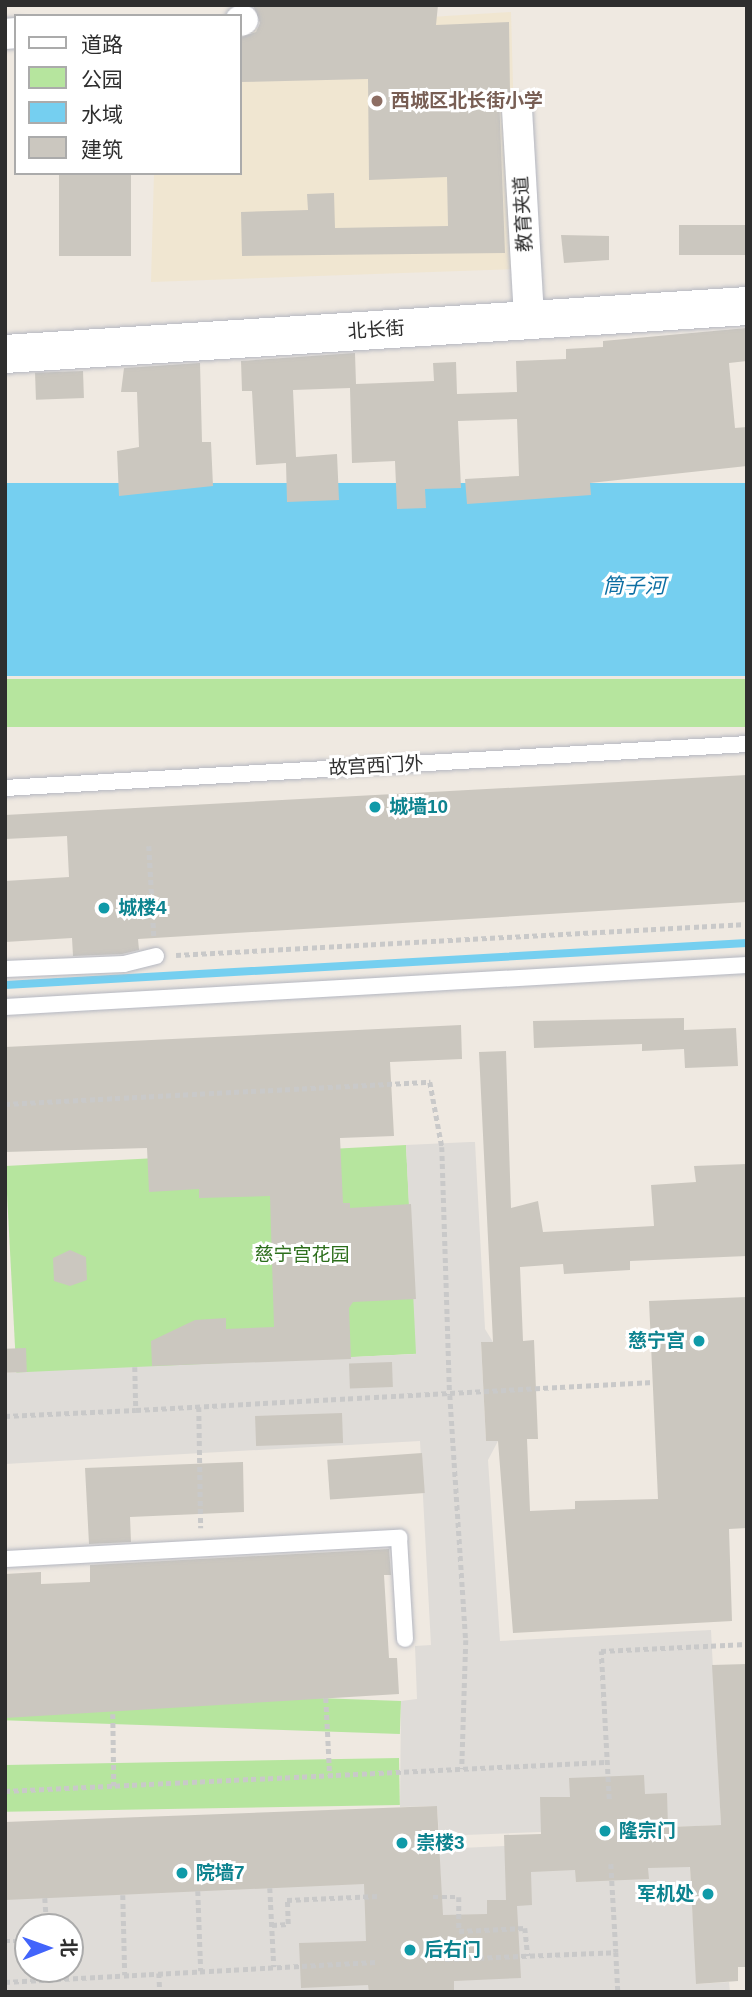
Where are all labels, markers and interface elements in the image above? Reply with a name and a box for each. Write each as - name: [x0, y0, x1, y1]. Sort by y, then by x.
- legend: [14, 14, 242, 175]
- text: 道路: [81, 33, 123, 56]
- text: 公园: [81, 68, 123, 91]
- place label: 西城区北长街小学: [391, 90, 543, 112]
- marker: 西城区北长街小学: [369, 93, 385, 109]
- text: 水域: [81, 103, 123, 126]
- text: 建筑: [81, 138, 123, 161]
- street label: 教育夹道: [510, 175, 536, 253]
- street label: 北长街: [347, 317, 405, 343]
- water label: 筒子河: [603, 573, 665, 599]
- street label: 故宫西门外: [328, 752, 424, 780]
- place label: 城墙10: [389, 796, 448, 818]
- marker: 城墙10: [367, 799, 383, 815]
- place label: 城楼4: [118, 897, 167, 919]
- marker: 城楼4: [96, 900, 112, 916]
- park label: 慈宁宫花园: [255, 1244, 349, 1266]
- place label: 慈宁宫: [628, 1330, 685, 1352]
- marker: 慈宁宫: [691, 1333, 707, 1349]
- place label: 隆宗门: [619, 1820, 676, 1842]
- marker: 隆宗门: [597, 1823, 613, 1839]
- place label: 崇楼3: [416, 1832, 465, 1854]
- marker: 崇楼3: [394, 1835, 410, 1851]
- place label: 院墙7: [196, 1862, 245, 1884]
- marker: 院墙7: [174, 1865, 190, 1881]
- place label: 军机处: [637, 1883, 694, 1905]
- marker: 军机处: [700, 1886, 716, 1902]
- north arrow: [14, 1913, 84, 1983]
- text: 北: [58, 1938, 79, 1957]
- place label: 后右门: [424, 1939, 481, 1961]
- marker: 后右门: [402, 1942, 418, 1958]

